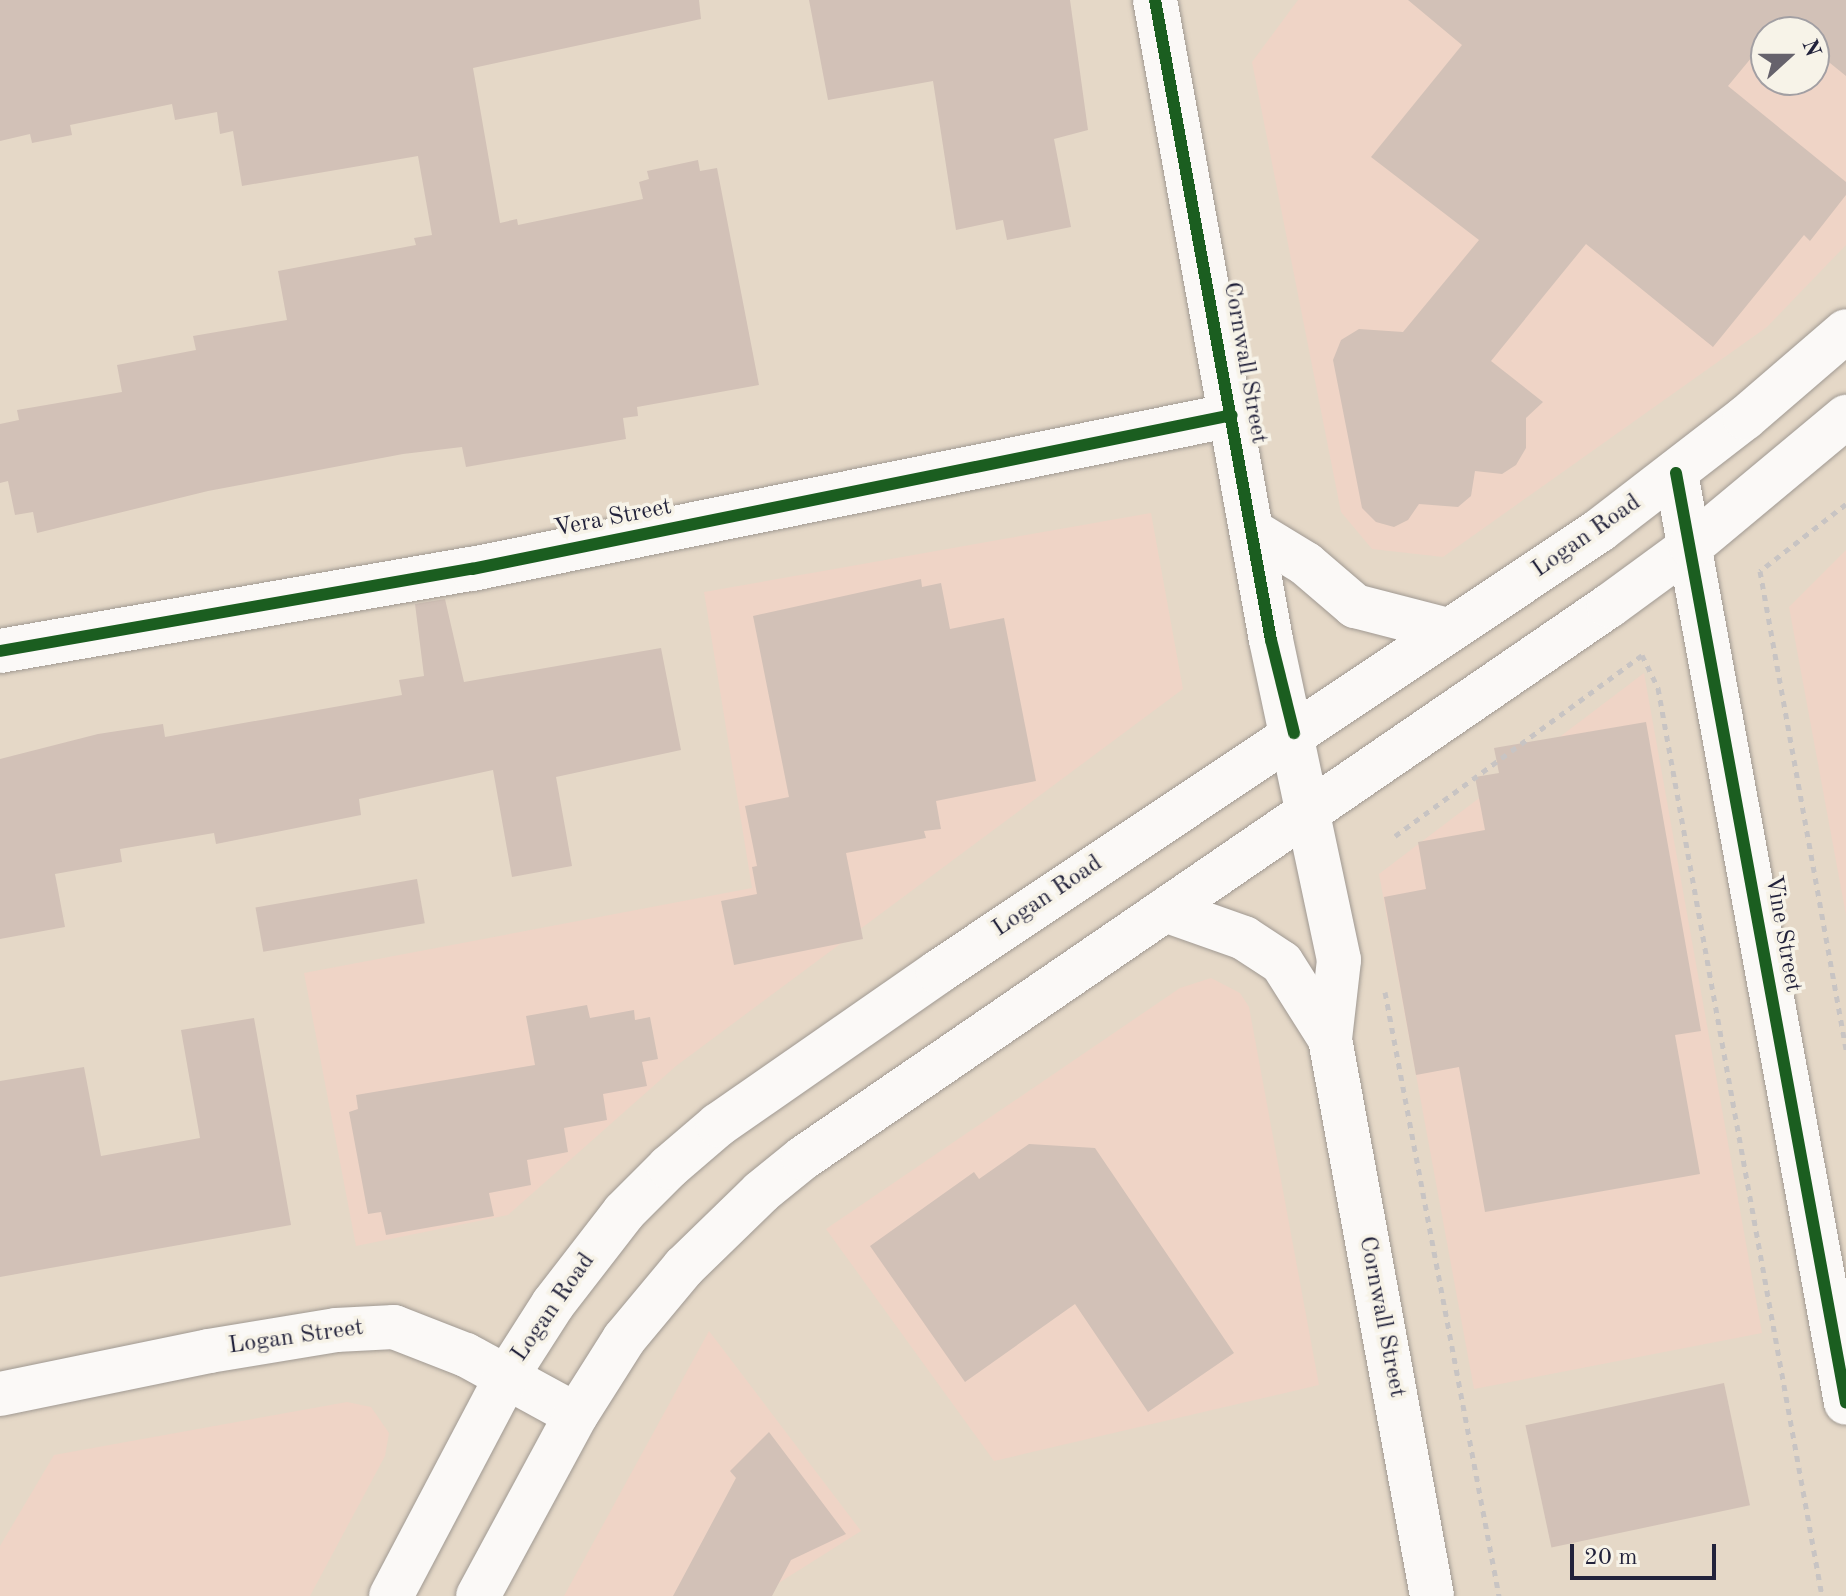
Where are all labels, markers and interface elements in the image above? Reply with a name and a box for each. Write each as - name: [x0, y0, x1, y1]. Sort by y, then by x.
- north arrow: [1750, 16, 1830, 96]
- text: N: [1797, 36, 1824, 60]
- street label: Cornwall Street: [1216, 280, 1272, 446]
- street label: Logan Road: [1527, 489, 1647, 585]
- street label: Vera Street: [552, 493, 674, 545]
- street label: Logan Road: [988, 850, 1108, 944]
- street label: Vine Street: [1758, 873, 1806, 995]
- street label: Cornwall Street: [1351, 1234, 1411, 1400]
- street label: Logan Road: [506, 1248, 602, 1368]
- street label: Logan Street: [227, 1314, 365, 1362]
- scale bar: [1574, 1528, 1720, 1578]
- text: 20 m: [1584, 1546, 1638, 1570]

